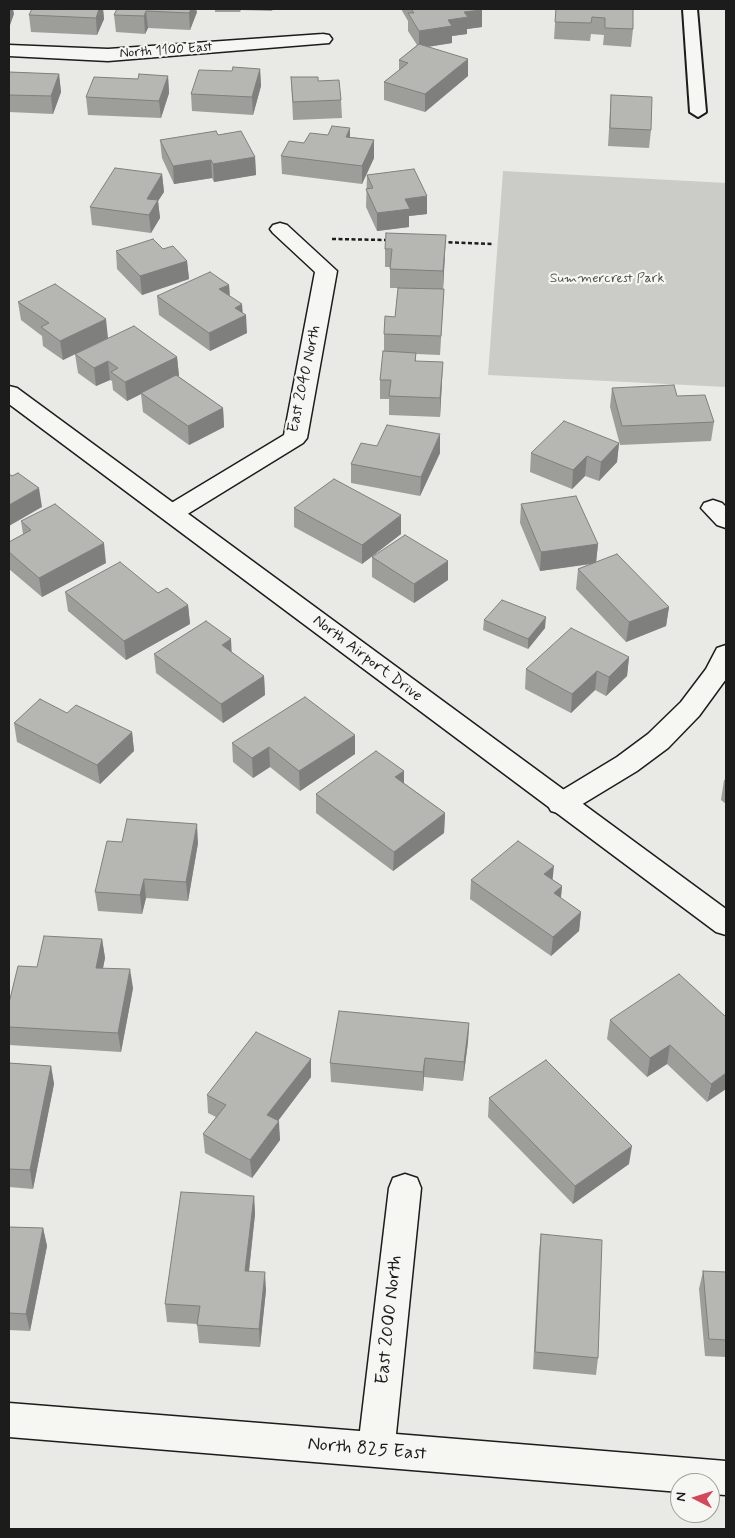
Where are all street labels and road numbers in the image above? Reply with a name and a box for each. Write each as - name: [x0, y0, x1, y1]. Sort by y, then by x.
- street label: North 1100 East: [119, 39, 213, 63]
- street label: East 2040 North: [284, 324, 326, 434]
- street label: North Airport Drive: [308, 612, 426, 706]
- street label: East 2000 North: [372, 1254, 408, 1386]
- street label: North 825 East: [307, 1433, 427, 1467]

